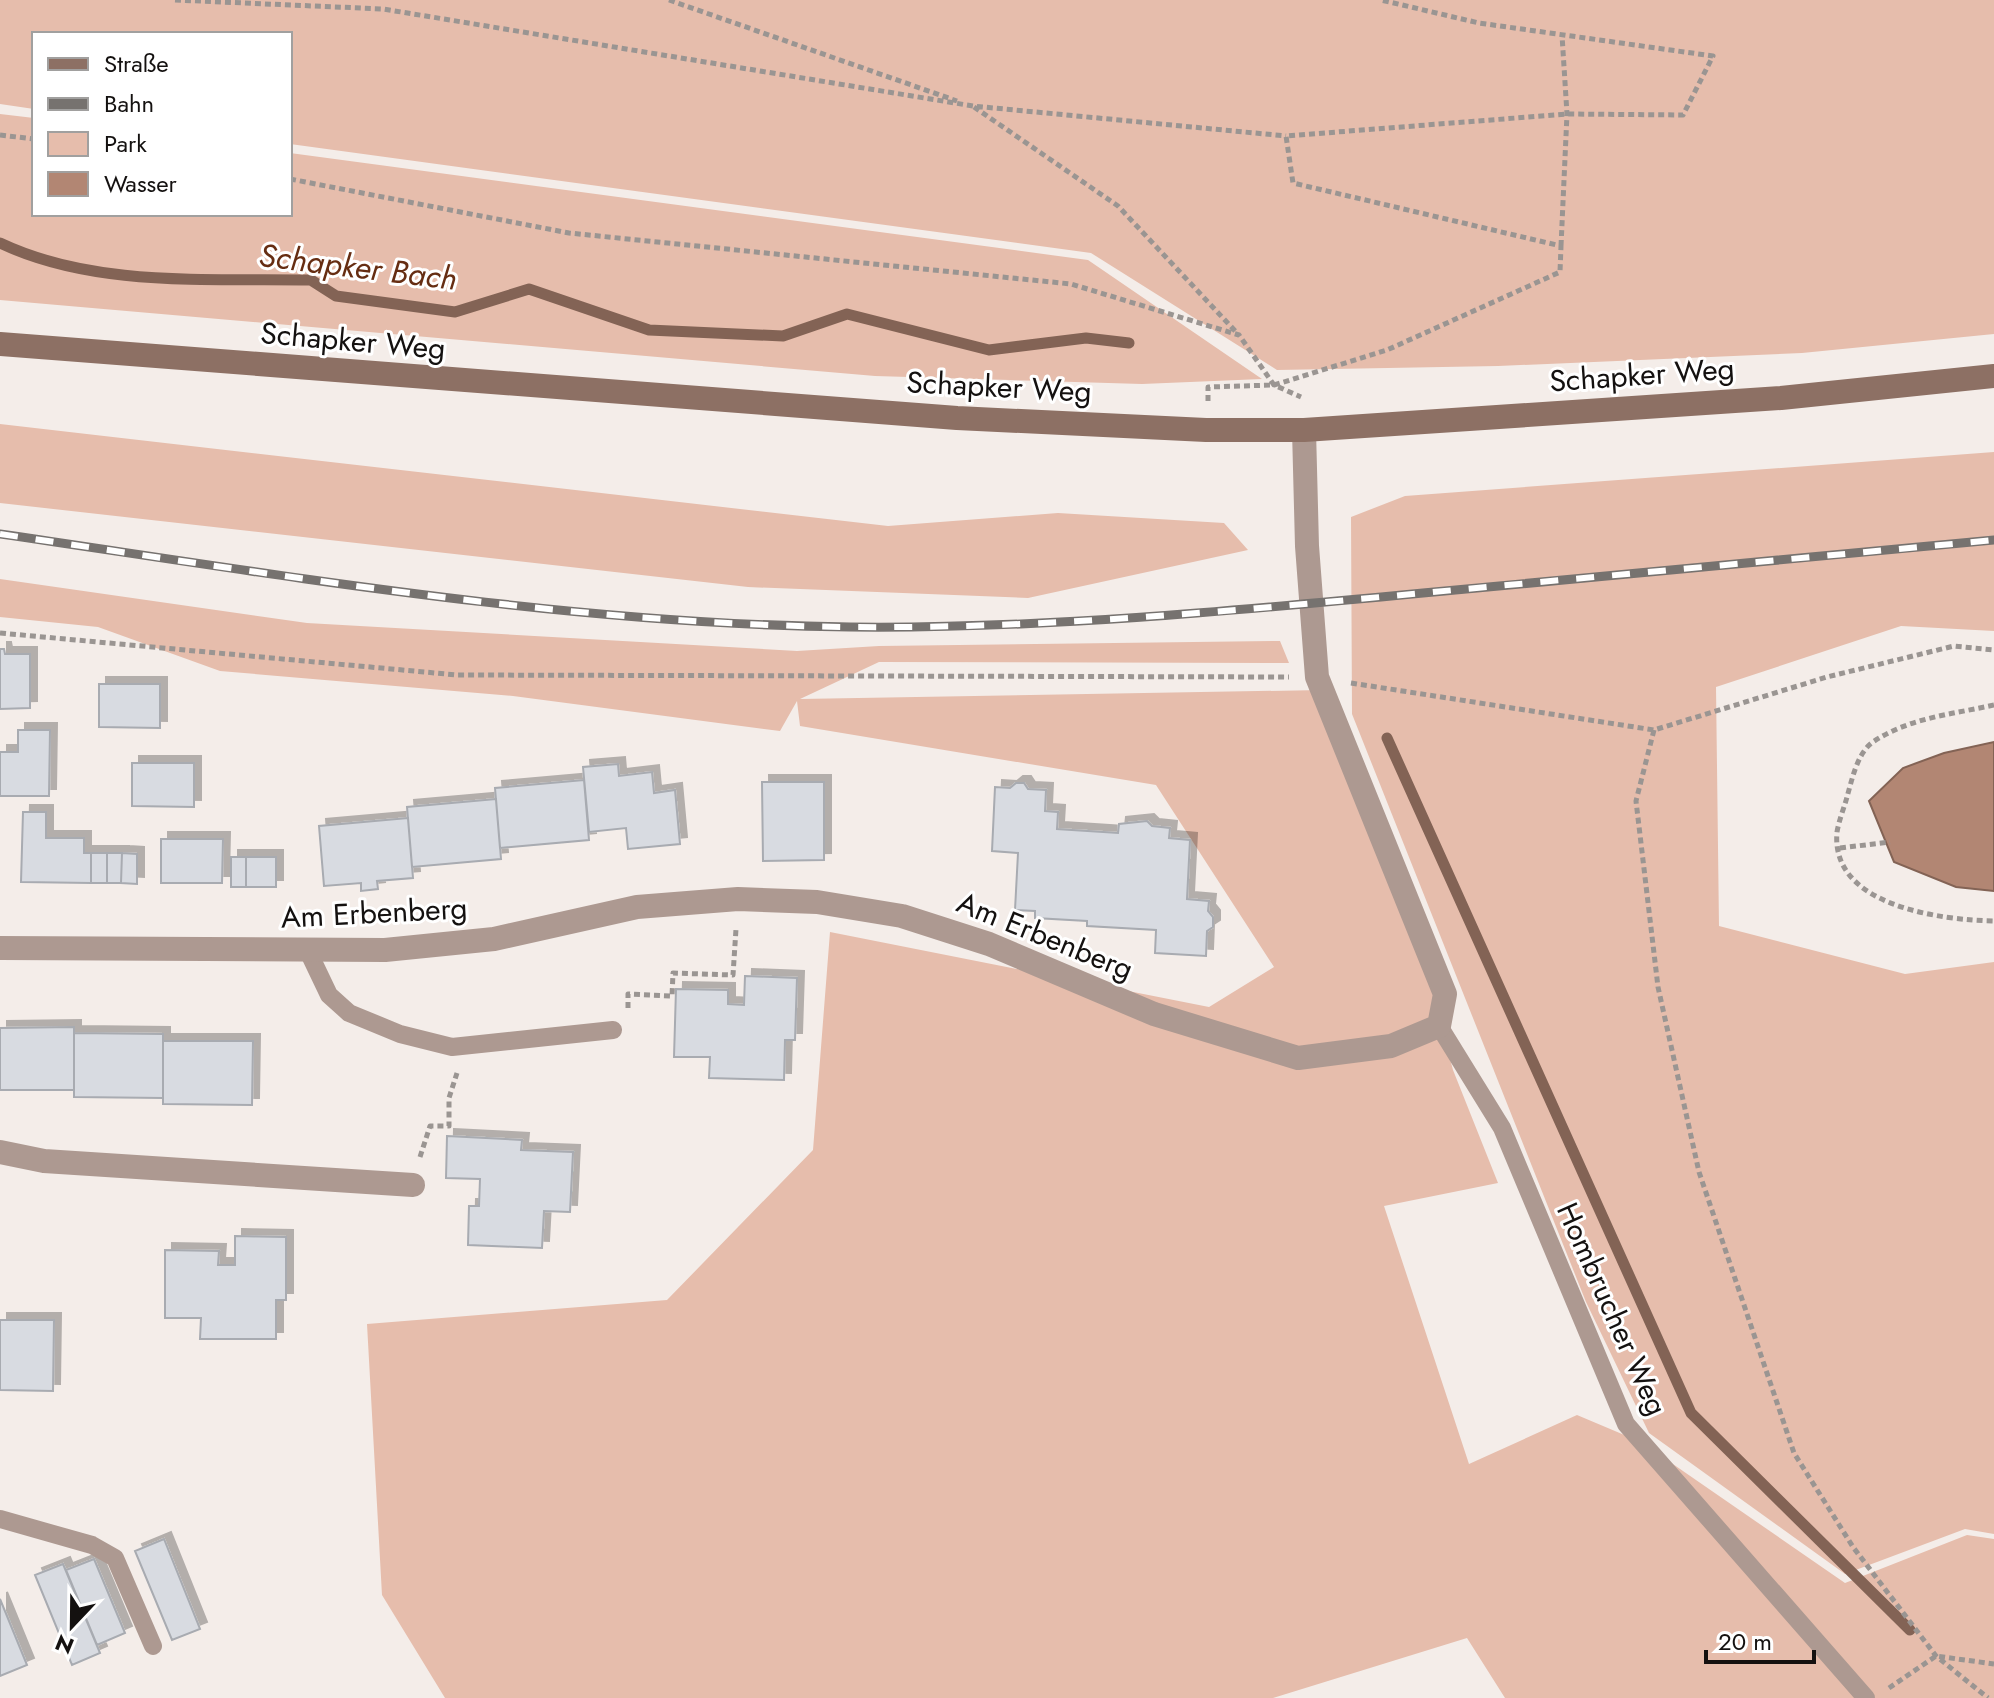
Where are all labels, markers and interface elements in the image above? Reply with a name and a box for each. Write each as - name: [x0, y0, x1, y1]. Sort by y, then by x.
- legend: [32, 32, 292, 216]
- text: Straße: [104, 46, 169, 81]
- text: Bahn: [104, 86, 154, 121]
- text: Park: [104, 126, 147, 161]
- text: Wasser: [104, 166, 178, 201]
- water label: Schapker Bach: [256, 232, 460, 302]
- street label: Schapker Weg: [259, 311, 447, 370]
- street label: Schapker Weg: [1548, 347, 1736, 402]
- street label: Schapker Weg: [905, 360, 1093, 413]
- street label: Am Erbenberg: [951, 881, 1140, 990]
- street label: Am Erbenberg: [280, 886, 468, 939]
- street label: Hombrucher Weg: [1546, 1195, 1679, 1422]
- north arrow: [32, 1586, 112, 1666]
- scale bar: [1706, 1614, 1814, 1664]
- text: 20 m: [1718, 1624, 1772, 1659]
- text: N: [50, 1626, 79, 1663]

